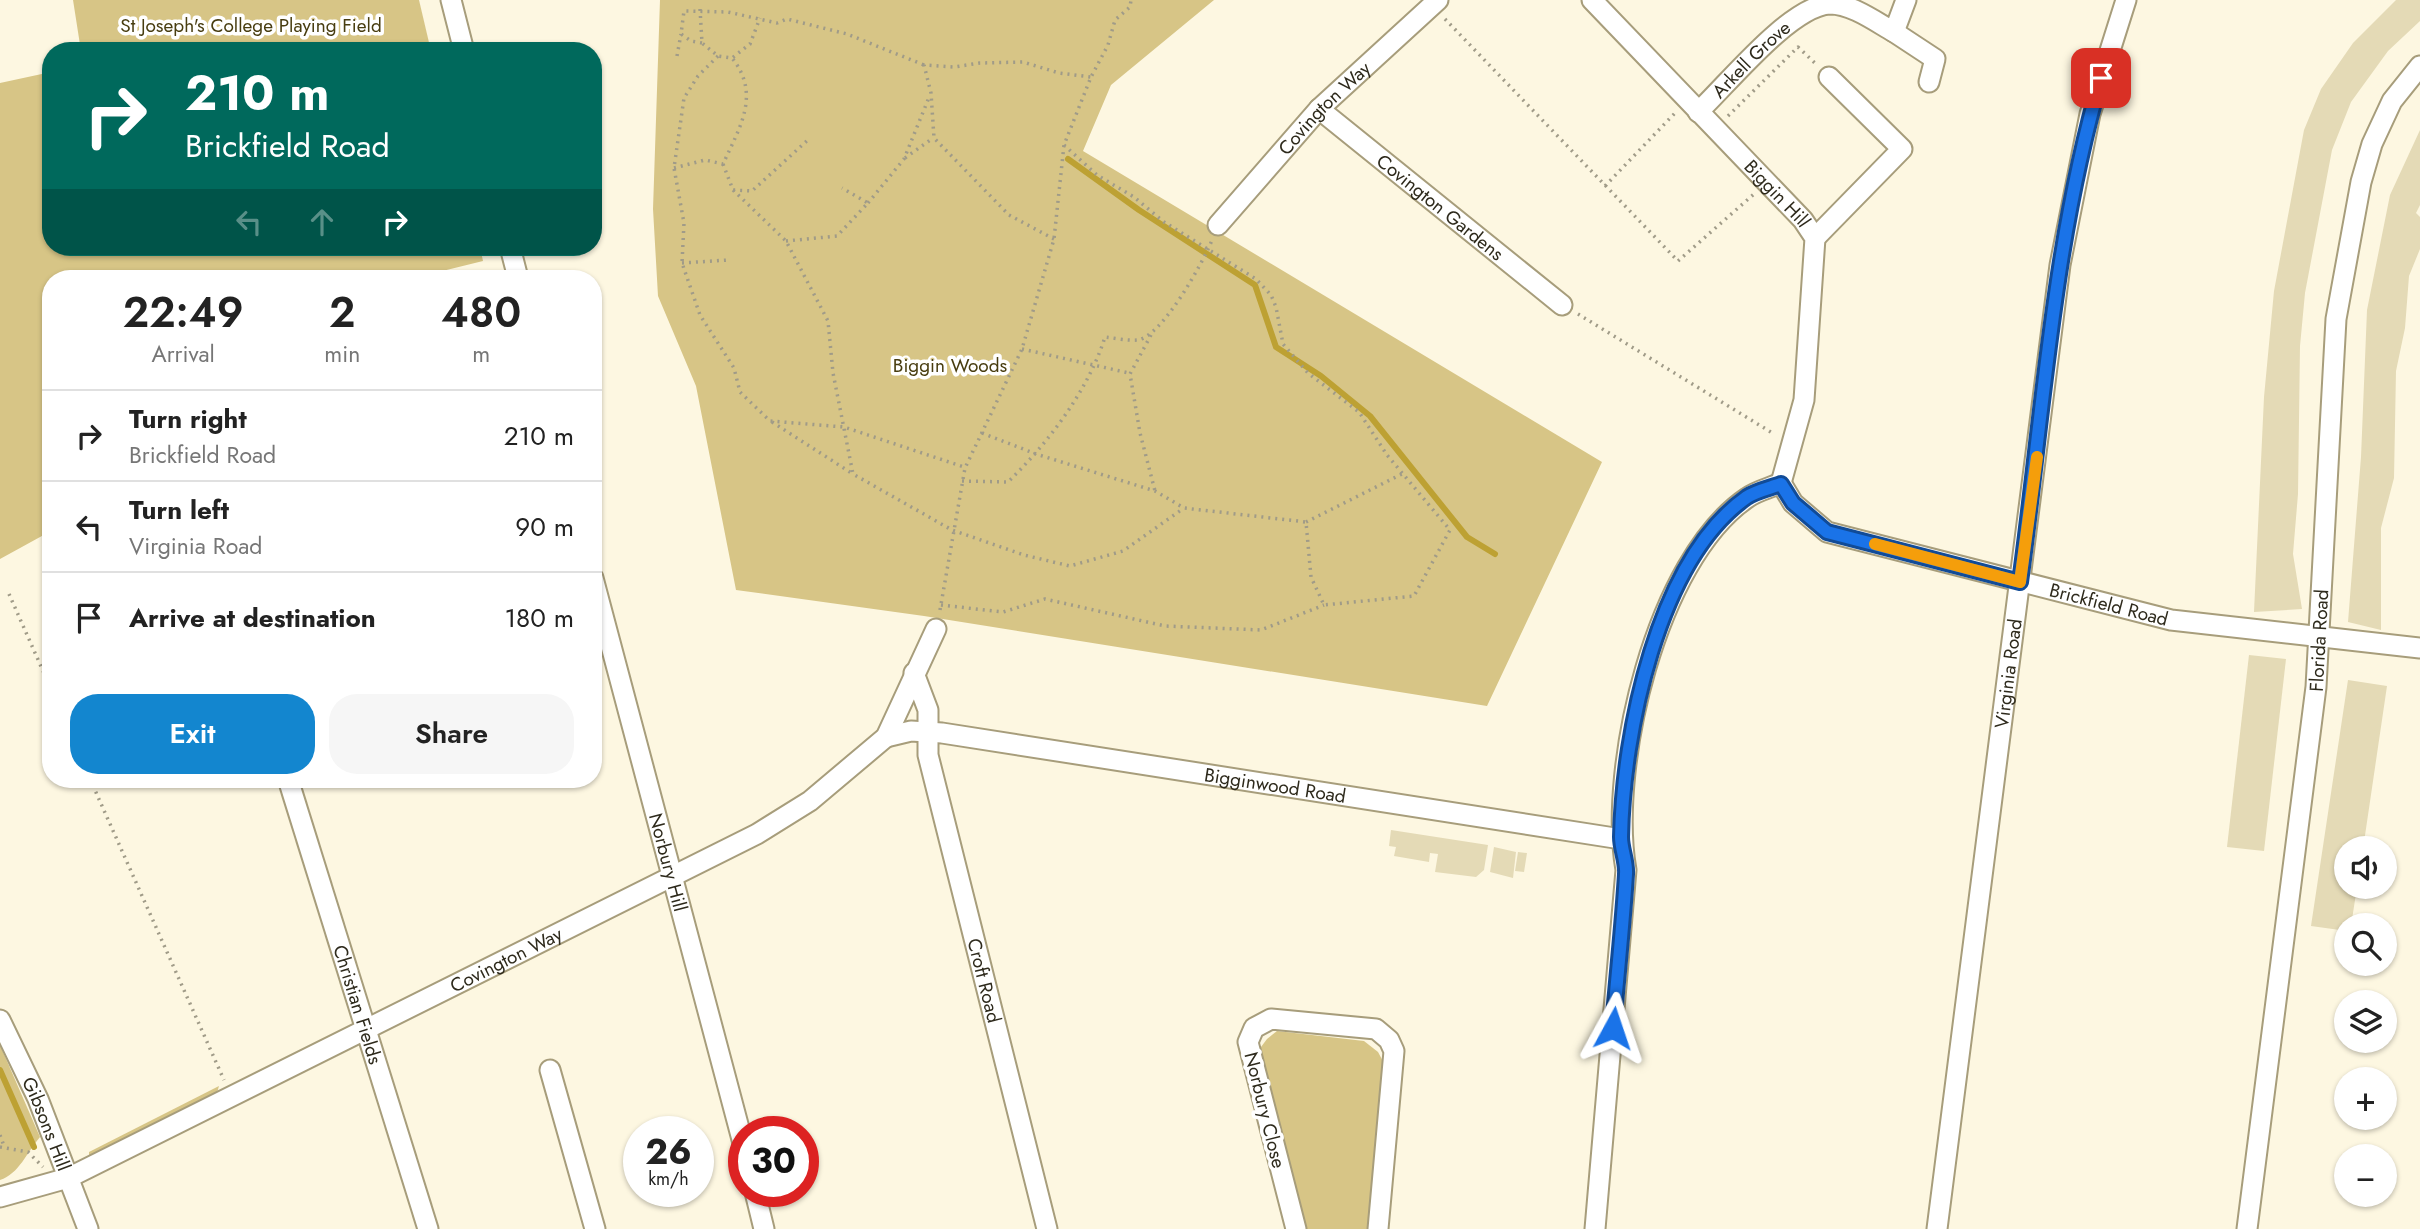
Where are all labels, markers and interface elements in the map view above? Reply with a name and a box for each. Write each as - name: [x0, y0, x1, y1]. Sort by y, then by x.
- park label: St Joseph's College Playing Field: [120, 12, 382, 39]
- street label: Arkell Grove: [1705, 14, 1796, 104]
- pin: [2071, 48, 2131, 108]
- street label: Covington Way: [1271, 55, 1377, 161]
- text: 210 m: [185, 58, 329, 128]
- icon: arrive: [2082, 59, 2120, 97]
- icon: right: [70, 70, 161, 161]
- text: Brickfield Road: [185, 123, 390, 169]
- street label: Covington Gardens: [1371, 147, 1510, 267]
- street label: Biggin Hill: [1738, 153, 1817, 232]
- icon: left: [230, 203, 268, 241]
- icon: ahead: [303, 203, 341, 241]
- icon: right: [376, 203, 414, 241]
- text: 22:49: [123, 282, 244, 343]
- text: 2: [329, 282, 356, 343]
- text: 480: [441, 282, 521, 343]
- text: Arrival: [151, 337, 215, 371]
- text: min: [324, 337, 360, 371]
- text: m: [472, 337, 490, 371]
- park label: Biggin Woods: [893, 352, 1008, 379]
- text: Turn right: [129, 400, 247, 438]
- icon: right: [70, 417, 108, 455]
- text: 210 m: [504, 417, 574, 455]
- text: Brickfield Road: [129, 438, 276, 472]
- text: Turn left: [129, 491, 229, 529]
- icon: left: [70, 508, 108, 546]
- text: 90 m: [515, 508, 574, 546]
- text: Virginia Road: [129, 529, 262, 563]
- street label: Brickfield Road: [2047, 576, 2171, 632]
- street label: Florida Road: [2302, 589, 2335, 692]
- icon: arrive: [70, 599, 108, 637]
- text: Arrive at destination: [129, 599, 376, 637]
- text: 180 m: [504, 599, 574, 637]
- street label: Virginia Road: [1988, 617, 2028, 730]
- button: Exit: [70, 694, 315, 774]
- button: Share: [329, 694, 574, 774]
- street label: Bigginwood Road: [1202, 761, 1348, 809]
- street label: Norbury Hill: [642, 810, 694, 914]
- map controls: [2334, 836, 2397, 1207]
- button: sound: [2334, 836, 2397, 899]
- button: search: [2334, 913, 2397, 976]
- street label: Covington Way: [445, 920, 567, 999]
- street label: Croft Road: [961, 935, 1008, 1026]
- street label: Christian Fields: [327, 941, 389, 1068]
- button: layers: [2334, 990, 2397, 1053]
- position arrow: [1576, 991, 1650, 1065]
- street label: Norbury Close: [1238, 1049, 1293, 1171]
- button: +: [2334, 1067, 2397, 1130]
- street label: Gibsons Hill: [16, 1072, 78, 1175]
- speed limit sign: 30: [728, 1116, 819, 1207]
- text: 26: [645, 1127, 692, 1177]
- button: −: [2334, 1144, 2397, 1207]
- text: km/h: [648, 1166, 689, 1192]

